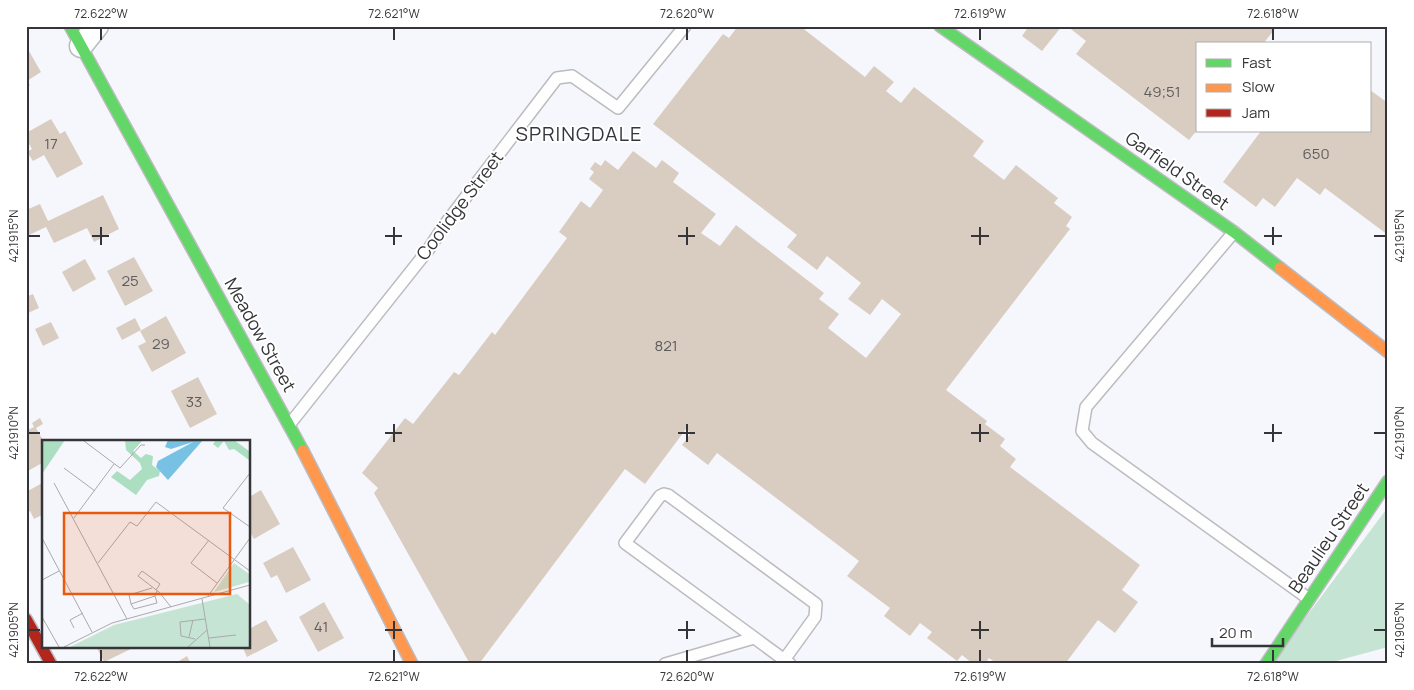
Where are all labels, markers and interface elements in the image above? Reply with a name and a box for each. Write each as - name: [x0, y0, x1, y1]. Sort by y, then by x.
- text: 72.622°W: [74, 5, 129, 22]
- text: 72.621°W: [368, 5, 421, 22]
- text: 72.620°W: [660, 5, 715, 22]
- text: 72.619°W: [954, 5, 1007, 22]
- text: 72.618°W: [1247, 5, 1299, 22]
- legend: [1196, 42, 1372, 132]
- text: Fast: [1242, 52, 1271, 73]
- text: Slow: [1242, 76, 1275, 97]
- house number: 49;51: [1143, 81, 1181, 102]
- text: Jam: [1242, 102, 1270, 123]
- district label: SPRINGDALE: [516, 120, 642, 147]
- street label: Garfield Street: [1121, 125, 1234, 215]
- house number: 17: [44, 133, 58, 154]
- house number: 650: [1302, 143, 1330, 164]
- street label: Coolidge Street: [410, 146, 508, 265]
- text: 42.1915°N: [5, 210, 22, 262]
- text: 42.1915°N: [1391, 210, 1408, 262]
- house number: 25: [121, 270, 139, 291]
- street label: Meadow Street: [220, 273, 302, 396]
- house number: 29: [152, 333, 170, 354]
- house number: 821: [654, 335, 678, 356]
- house number: 33: [186, 391, 202, 412]
- text: 42.1910°N: [5, 406, 22, 460]
- text: 42.1910°N: [1391, 406, 1408, 460]
- inset map: [42, 440, 250, 648]
- street label: Beaulieu Street: [1282, 478, 1374, 597]
- text: 42.1905°N: [5, 602, 22, 658]
- text: 42.1905°N: [1391, 602, 1408, 658]
- scale bar: [1212, 615, 1283, 647]
- house number: 41: [314, 616, 328, 637]
- text: 20 m: [1219, 622, 1252, 643]
- text: 72.622°W: [74, 668, 129, 685]
- text: 72.621°W: [368, 668, 421, 685]
- text: 72.620°W: [660, 668, 715, 685]
- text: 72.619°W: [954, 668, 1007, 685]
- text: 72.618°W: [1247, 668, 1299, 685]

